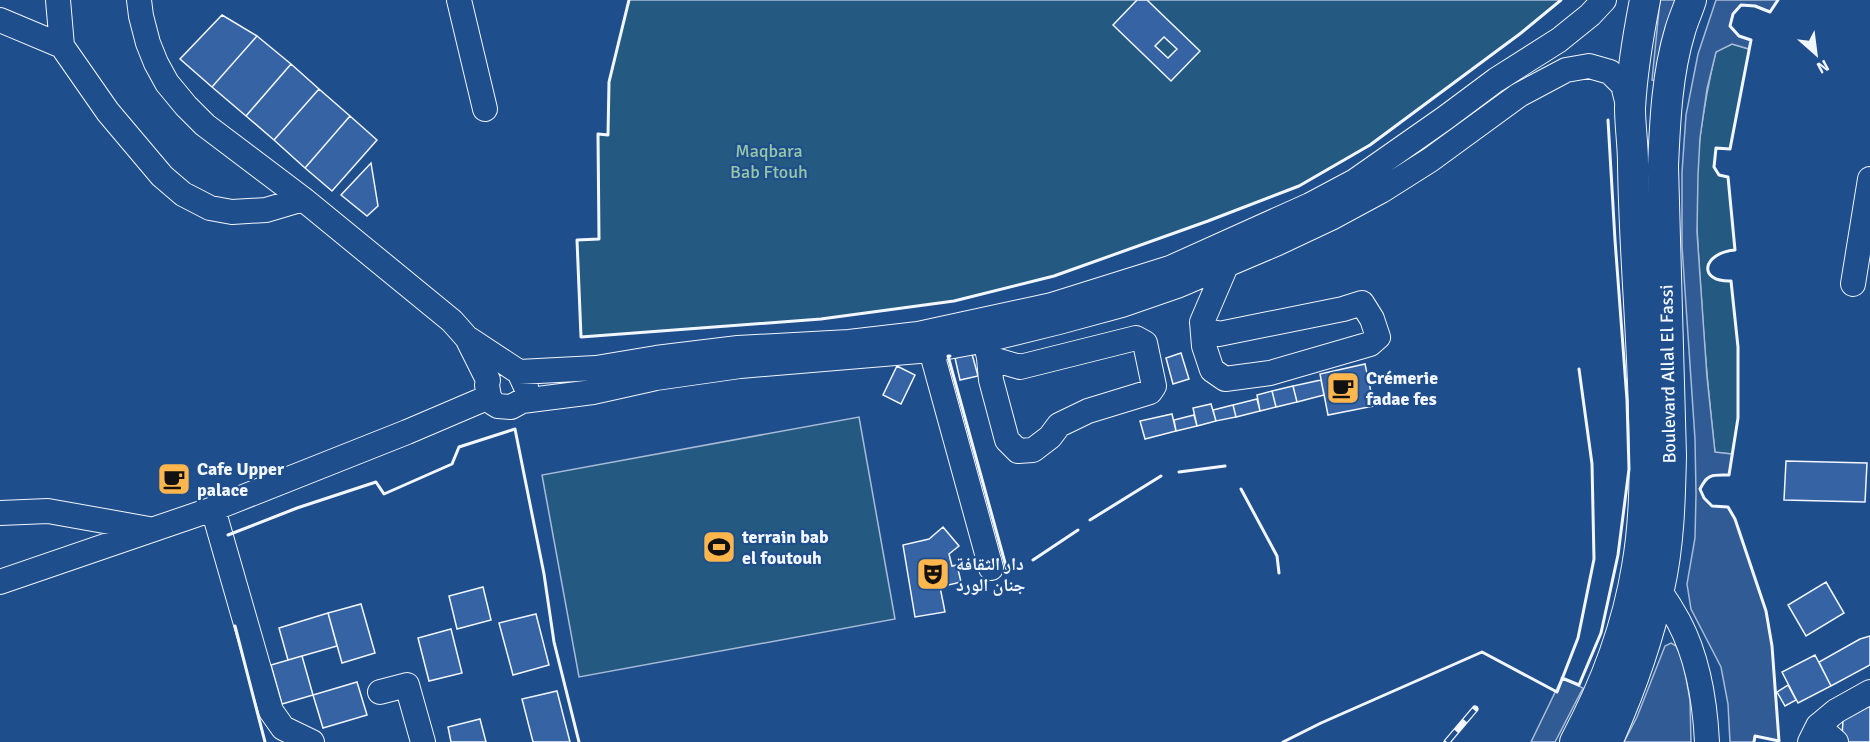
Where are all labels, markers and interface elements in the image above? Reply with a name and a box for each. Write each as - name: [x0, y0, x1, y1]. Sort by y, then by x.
- north arrow: [1786, 24, 1846, 84]
- text: N: [1813, 55, 1832, 78]
- park label: Maqbara Bab Ftouh: [730, 140, 808, 183]
- street label: Boulevard Allal El Fassi: [1655, 284, 1681, 464]
- place label: Crémerie fadae fes: [1365, 367, 1438, 410]
- cafe icon: Crémerie fadae fes: [1325, 370, 1361, 406]
- place label: Cafe Upper palace: [197, 458, 285, 501]
- cafe icon: Cafe Upper palace: [156, 461, 192, 497]
- place label: terrain bab el foutouh: [741, 526, 829, 569]
- sports icon: terrain bab el foutouh: [701, 529, 737, 565]
- place label: دار الثقافة جنان الورد: [956, 553, 1026, 596]
- theatre icon: دار الثقافة جنان الورد: [915, 556, 951, 592]

